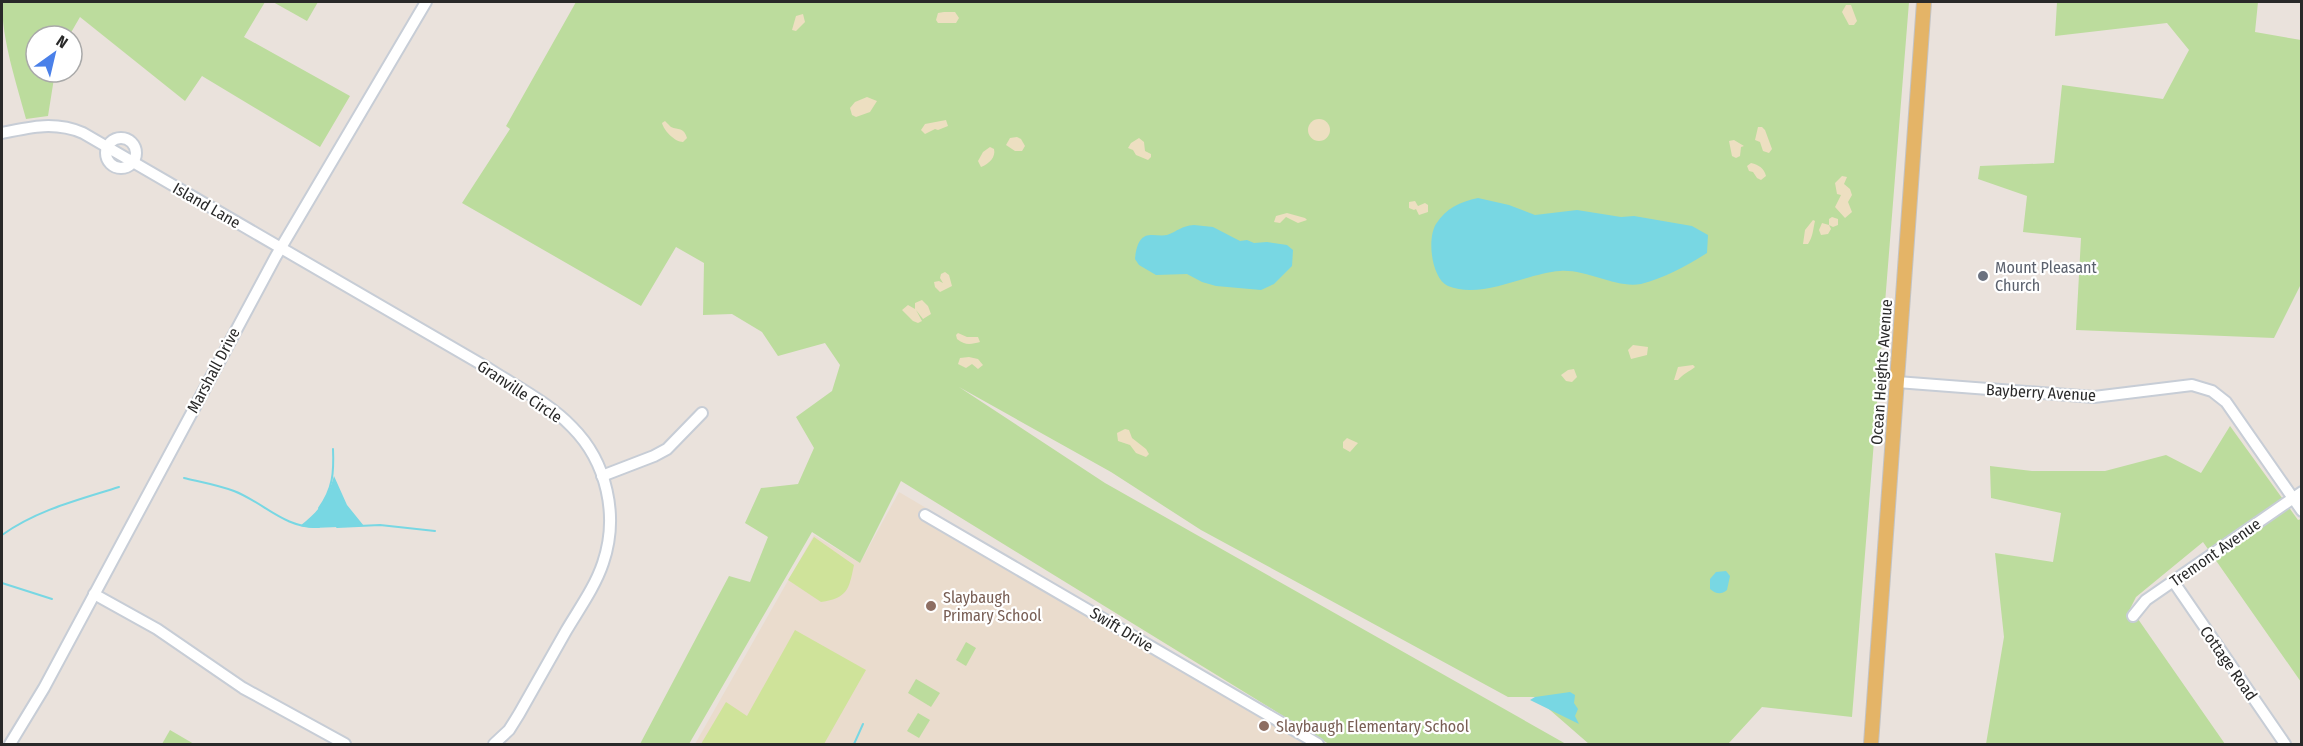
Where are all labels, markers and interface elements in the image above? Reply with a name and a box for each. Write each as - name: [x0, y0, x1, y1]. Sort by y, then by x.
- north arrow: [24, 24, 84, 84]
- text: N: [53, 31, 71, 53]
- street label: Island Lane: [170, 178, 244, 232]
- place label: Mount Pleasant Church: [1995, 258, 2097, 295]
- marker: Mount Pleasant Church: [1976, 269, 1990, 283]
- street label: Ocean Heights Avenue: [1867, 299, 1896, 445]
- street label: Marshall Drive: [183, 324, 244, 416]
- street label: Granville Circle: [474, 356, 566, 427]
- street label: Bayberry Avenue: [1986, 380, 2097, 405]
- street label: Tremont Avenue: [2166, 514, 2264, 591]
- place label: Slaybaugh Primary School: [943, 588, 1042, 625]
- marker: Slaybaugh Primary School: [924, 599, 938, 613]
- street label: Swift Drive: [1087, 603, 1157, 656]
- street label: Cottage Road: [2196, 622, 2261, 704]
- place label: Slaybaugh Elementary School: [1276, 717, 1469, 736]
- marker: Slaybaugh Elementary School: [1257, 719, 1271, 733]

